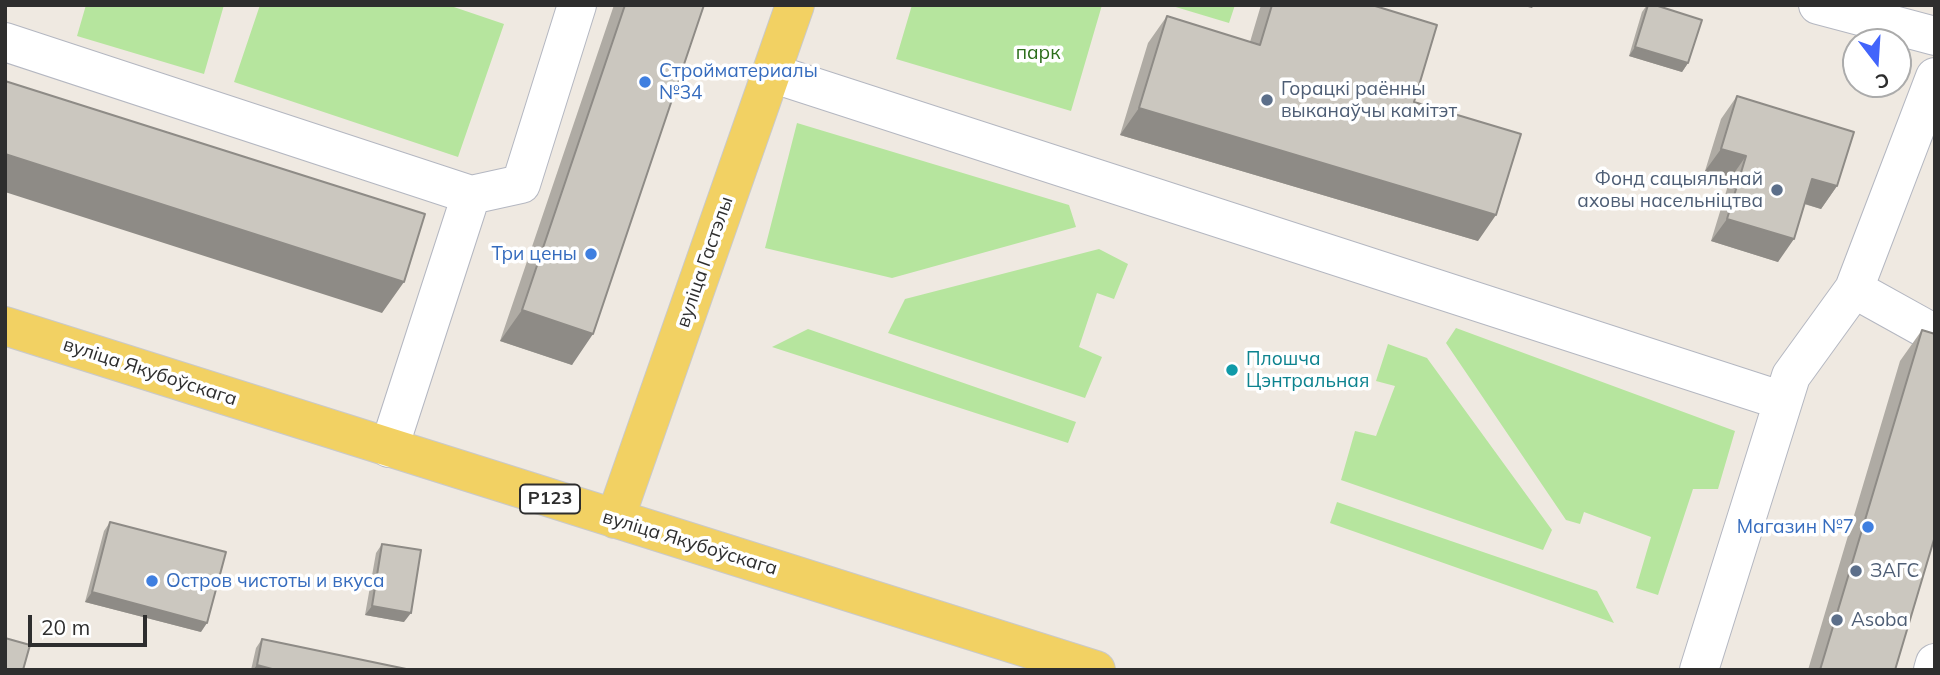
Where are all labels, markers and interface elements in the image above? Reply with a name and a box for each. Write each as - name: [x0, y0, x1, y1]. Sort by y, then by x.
- north arrow: [1842, 28, 1912, 98]
- park label: парк: [1016, 42, 1060, 64]
- place label: Стройматериалы №34: [659, 60, 818, 104]
- text: С: [1873, 68, 1892, 95]
- marker: Стройматериалы №34: [637, 74, 653, 90]
- place label: Горацкі раённы выканаўчы камітэт: [1281, 78, 1457, 122]
- marker: Горацкі раённы выканаўчы камітэт: [1259, 92, 1275, 108]
- place label: Фонд сацыяльнай аховы насельніцтва: [1577, 168, 1763, 212]
- marker: Фонд сацыяльнай аховы насельніцтва: [1769, 182, 1785, 198]
- street label: вуліца Гастэлы: [672, 193, 738, 331]
- place label: Три цены: [491, 243, 577, 265]
- marker: Три цены: [583, 246, 599, 262]
- street label: вуліца Якубоўскага: [60, 333, 240, 411]
- place label: Плошча Цэнтральная: [1246, 348, 1369, 392]
- marker: Плошча Цэнтральная: [1224, 362, 1240, 378]
- road number: Р123: [520, 485, 580, 514]
- street label: вуліца Якубоўскага: [600, 506, 780, 580]
- place label: Магазин №7: [1737, 516, 1854, 538]
- marker: Магазин №7: [1860, 519, 1876, 535]
- place label: ЗАГС: [1870, 560, 1920, 582]
- marker: ЗАГС: [1848, 563, 1864, 579]
- place label: Остров чистоты и вкуса: [166, 570, 385, 592]
- marker: Остров чистоты и вкуса: [144, 573, 160, 589]
- scale bar: [32, 602, 150, 646]
- place label: Asoba: [1851, 609, 1908, 631]
- marker: Asoba: [1829, 612, 1845, 628]
- text: 20 m: [41, 614, 90, 640]

